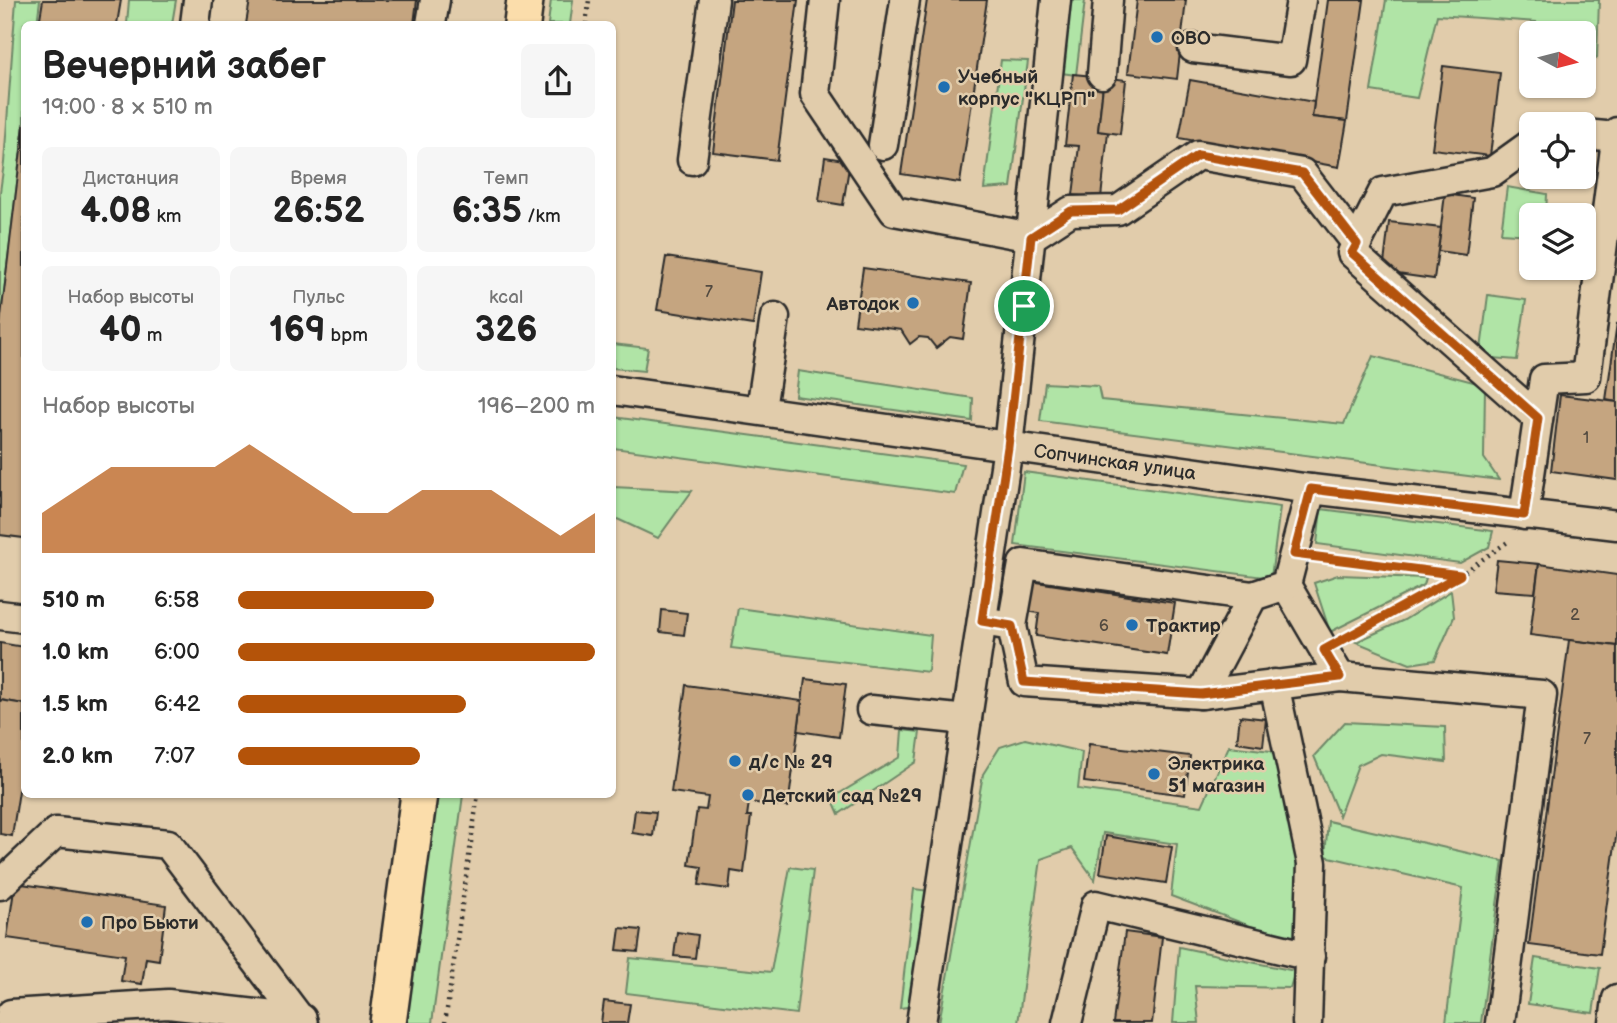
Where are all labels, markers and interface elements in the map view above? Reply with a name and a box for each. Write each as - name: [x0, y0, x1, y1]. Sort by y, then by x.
- north arrow: [1519, 21, 1596, 98]
- map controls: [1519, 21, 1596, 280]
- place label: ОВО: [1171, 27, 1211, 50]
- marker: ОВО: [1149, 29, 1165, 45]
- text: Вечерний забег: [42, 44, 326, 89]
- button: share: [521, 44, 595, 118]
- place label: Учебный корпус "КЦРП": [958, 66, 1095, 111]
- marker: Учебный корпус "КЦРП": [936, 79, 952, 95]
- text: 19:00 · 8 × 510 m: [42, 93, 213, 121]
- button: locate: [1519, 112, 1596, 189]
- text: Дистанция: [83, 167, 179, 190]
- text: Время: [290, 167, 347, 190]
- text: Темп: [484, 167, 529, 190]
- text: 4.08: [80, 190, 151, 233]
- text: 26:52: [273, 190, 364, 233]
- text: 6:35: [452, 190, 522, 233]
- button: layers: [1519, 203, 1596, 280]
- text: km: [151, 205, 181, 228]
- text: /km: [522, 205, 561, 228]
- pin: [994, 276, 1054, 336]
- house number: 7: [705, 283, 713, 302]
- text: Набор высоты: [68, 286, 194, 309]
- text: Пульс: [292, 286, 345, 309]
- text: kcal: [489, 286, 523, 309]
- icon: arrive: [1005, 287, 1043, 325]
- place label: Автодок: [825, 293, 900, 316]
- marker: Автодок: [905, 295, 921, 311]
- text: 40: [99, 309, 142, 352]
- text: 169: [269, 309, 325, 352]
- text: 326: [475, 309, 537, 352]
- text: m: [142, 324, 162, 347]
- text: bpm: [325, 324, 368, 347]
- text: Набор высоты: [42, 392, 195, 420]
- text: 196–200 m: [478, 392, 595, 420]
- house number: 1: [1583, 429, 1589, 448]
- street label: Сопчинская улица: [1032, 440, 1197, 486]
- text: 510 m: [42, 586, 105, 614]
- text: 6:58: [154, 586, 199, 614]
- house number: 2: [1570, 606, 1580, 625]
- place label: Трактир: [1146, 615, 1222, 638]
- house number: 6: [1099, 617, 1109, 636]
- marker: Трактир: [1124, 617, 1140, 633]
- text: 1.0 km: [42, 638, 109, 666]
- text: 6:00: [154, 638, 200, 666]
- text: 1.5 km: [42, 690, 108, 718]
- text: 6:42: [154, 690, 200, 718]
- house number: 7: [1583, 730, 1591, 749]
- text: 2.0 km: [42, 742, 113, 770]
- text: 7:07: [154, 742, 195, 770]
- place label: д/с № 29: [748, 751, 833, 774]
- marker: д/с № 29: [727, 753, 743, 769]
- place label: Электрика 51 магазин: [1168, 753, 1265, 798]
- marker: Электрика 51 магазин: [1146, 766, 1162, 782]
- place label: Детский сад №29: [762, 785, 922, 808]
- marker: Детский сад №29: [740, 787, 756, 803]
- place label: Про Бьюти: [101, 912, 199, 935]
- marker: Про Бьюти: [79, 914, 95, 930]

